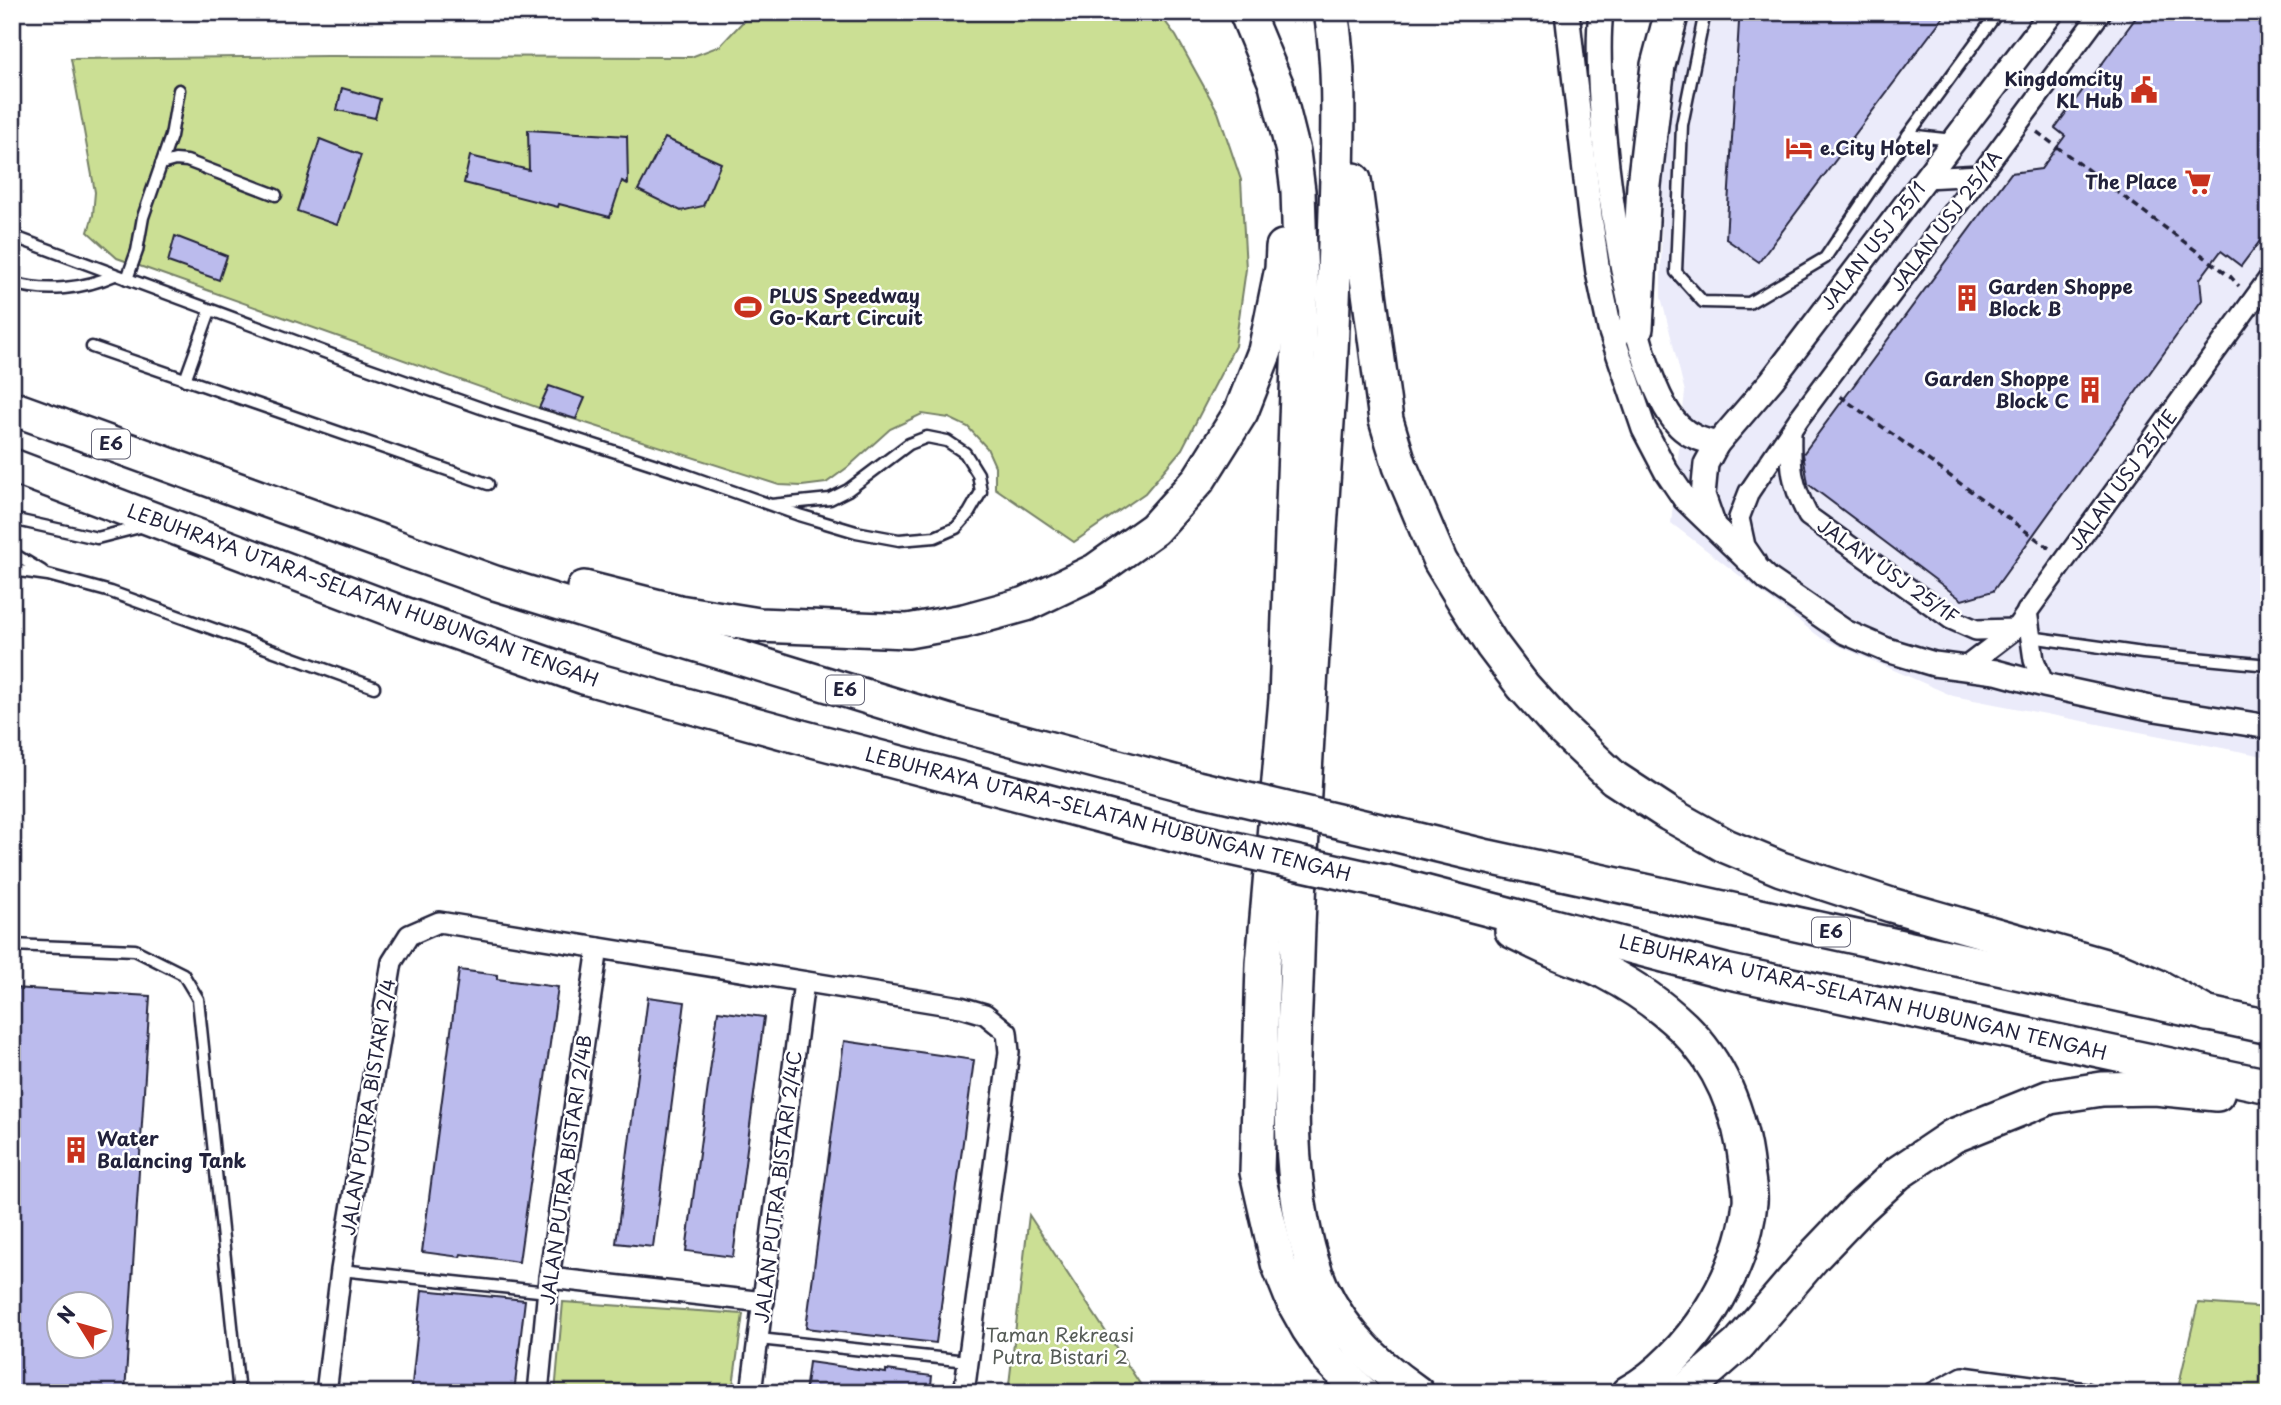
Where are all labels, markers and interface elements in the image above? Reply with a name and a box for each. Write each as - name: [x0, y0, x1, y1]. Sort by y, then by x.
- place label: Kingdomcity KL Hub: [2004, 64, 2123, 114]
- public building icon: Kingdomcity KL Hub: [2129, 75, 2159, 105]
- hotel icon: e.City Hotel: [1784, 133, 1814, 163]
- place label: e.City Hotel: [1820, 133, 1931, 161]
- street label: JALAN USJ 25/1A: [1883, 144, 2008, 297]
- place label: The Place: [2085, 167, 2177, 195]
- supermarket icon: The Place: [2183, 167, 2213, 197]
- street label: JALAN USJ 25/1: [1813, 175, 1931, 316]
- place label: Garden Shoppe Block B: [1988, 272, 2133, 322]
- place label: PLUS Speedway Go-Kart Circuit: [769, 281, 923, 331]
- building icon: Garden Shoppe Block B: [1952, 283, 1982, 313]
- sports icon: PLUS Speedway Go-Kart Circuit: [733, 292, 763, 322]
- place label: Garden Shoppe Block C: [1924, 364, 2069, 414]
- building icon: Garden Shoppe Block C: [2075, 375, 2105, 405]
- street label: JALAN USJ 25/1E: [2061, 403, 2183, 556]
- road number: E6: [92, 430, 130, 458]
- street label: LEBUHRAYA UTARA–SELATAN HUBUNGAN TENGAH: [124, 495, 603, 693]
- street label: JALAN USJ 25/1F: [1812, 511, 1965, 630]
- road number: E6: [826, 676, 864, 704]
- street label: LEBUHRAYA UTARA–SELATAN HUBUNGAN TENGAH: [862, 739, 1354, 887]
- road number: E6: [1812, 917, 1850, 946]
- street label: LEBUHRAYA UTARA–SELATAN HUBUNGAN TENGAH: [1617, 926, 2110, 1066]
- street label: JALAN PUTRA BISTARI 2/4: [333, 976, 401, 1237]
- street label: JALAN PUTRA BISTARI 2/4B: [532, 1033, 598, 1307]
- street label: JALAN PUTRA BISTARI 2/4C: [746, 1049, 808, 1325]
- place label: Water Balancing Tank: [97, 1124, 247, 1174]
- building icon: Water Balancing Tank: [61, 1135, 91, 1165]
- north arrow: [46, 1290, 116, 1360]
- text: N: [50, 1300, 81, 1329]
- park label: Taman Rekreasi Putra Bistari 2: [986, 1320, 1134, 1370]

